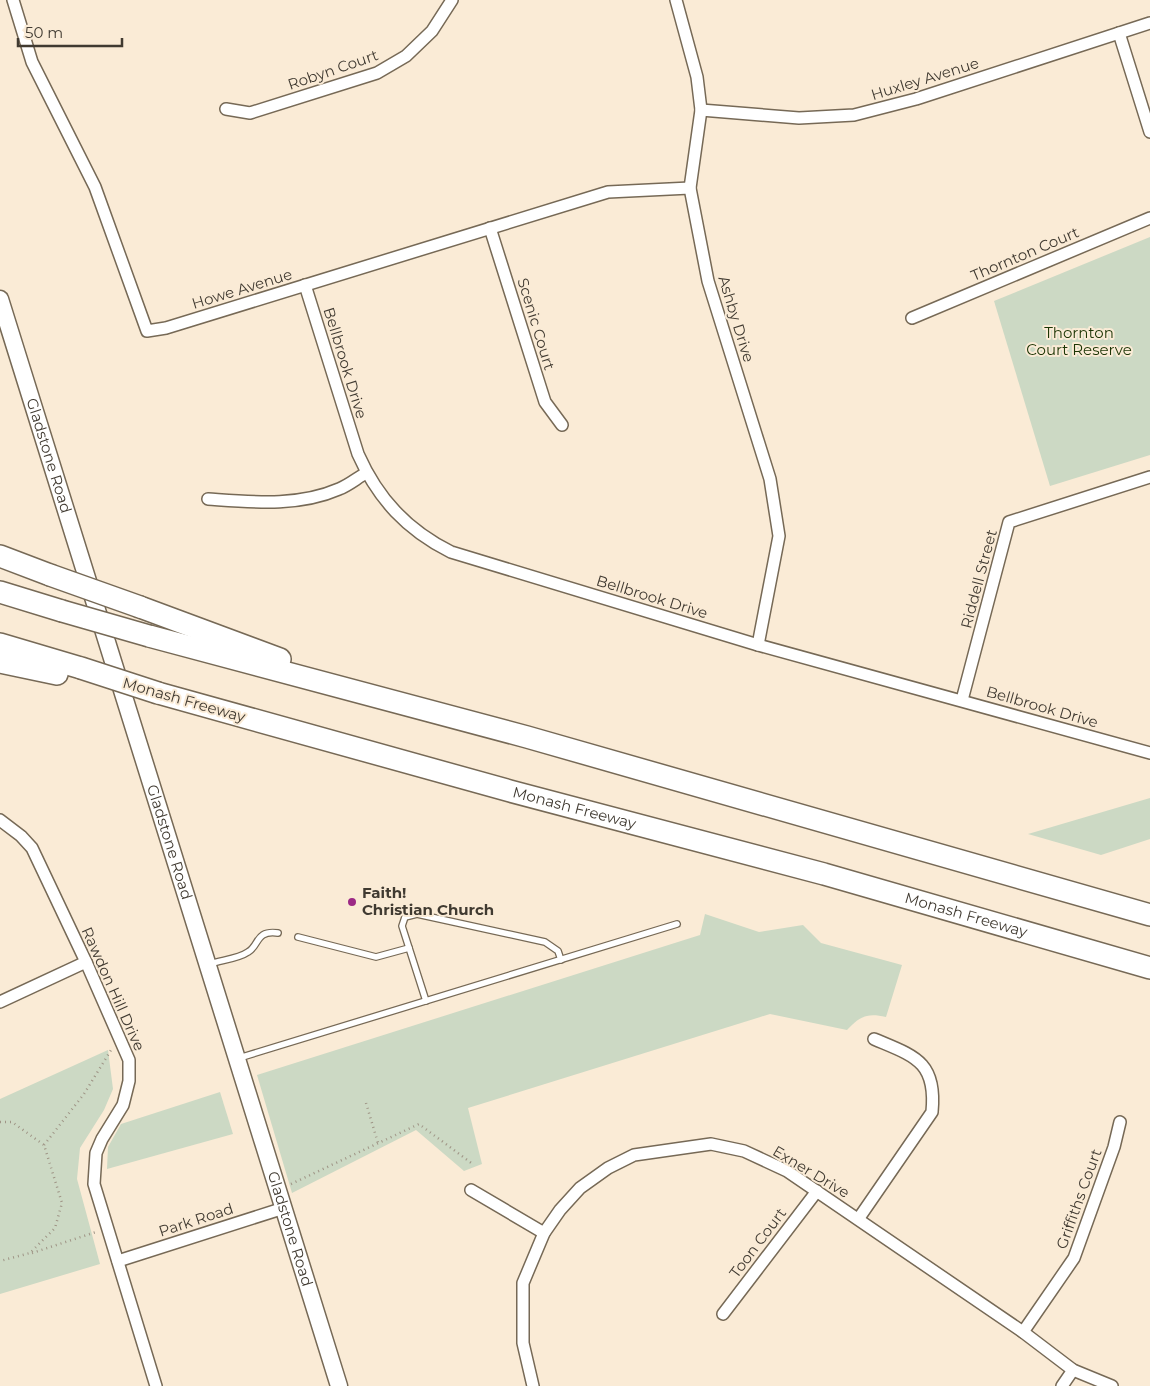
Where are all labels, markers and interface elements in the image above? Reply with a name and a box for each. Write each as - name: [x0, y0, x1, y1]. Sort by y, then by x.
- scale bar: [18, 15, 121, 47]
- text: 50 m: [25, 23, 63, 42]
- street label: Robyn Court: [285, 45, 381, 94]
- street label: Huxley Avenue: [869, 53, 981, 104]
- street label: Thornton Court: [968, 222, 1082, 285]
- street label: Howe Avenue: [189, 264, 294, 313]
- street label: Ashby Drive: [714, 273, 759, 364]
- street label: Scenic Court: [513, 276, 559, 372]
- street label: Bellbrook Drive: [320, 305, 371, 421]
- park label: Thornton Court Reserve: [1026, 323, 1132, 359]
- street label: Gladstone Road: [22, 395, 76, 515]
- street label: Riddell Street: [956, 527, 1001, 630]
- street label: Bellbrook Drive: [594, 571, 710, 622]
- street label: Monash Freeway: [121, 673, 249, 726]
- street label: Bellbrook Drive: [984, 681, 1100, 732]
- street label: Gladstone Road: [143, 782, 197, 902]
- street label: Monash Freeway: [511, 782, 639, 833]
- place label: Faith! Christian Church: [362, 883, 494, 919]
- street label: Monash Freeway: [903, 888, 1031, 941]
- marker: Faith! Christian Church: [346, 896, 358, 908]
- street label: Rawdon Hill Drive: [78, 924, 149, 1054]
- street label: Exner Drive: [769, 1141, 853, 1202]
- street label: Griffiths Court: [1052, 1146, 1105, 1252]
- street label: Gladstone Road: [264, 1169, 317, 1289]
- street label: Park Road: [156, 1199, 236, 1241]
- street label: Toon Court: [725, 1204, 790, 1281]

